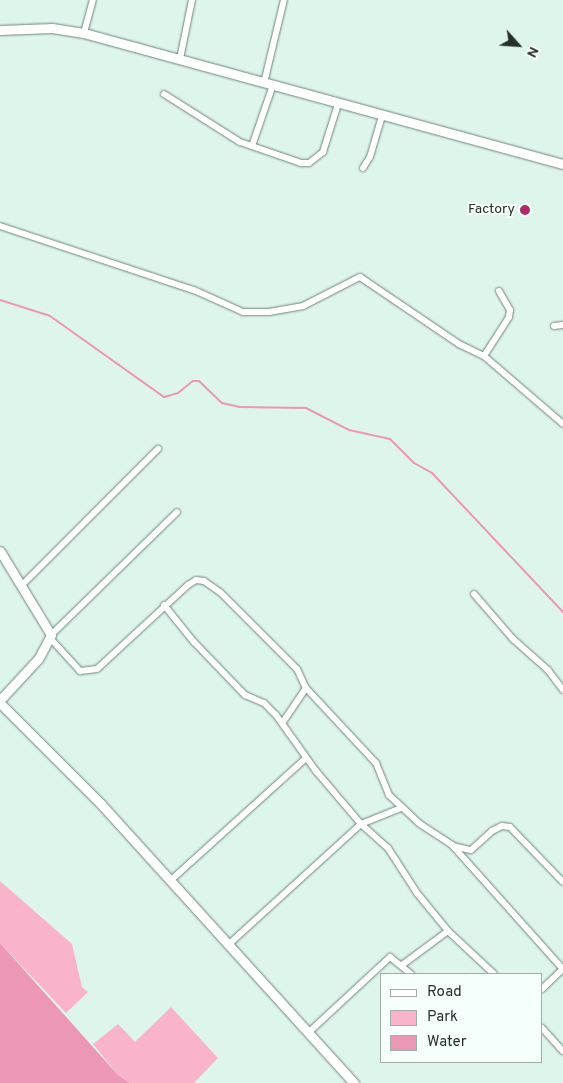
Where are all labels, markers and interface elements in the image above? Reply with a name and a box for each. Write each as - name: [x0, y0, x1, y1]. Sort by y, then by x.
- north arrow: [493, 20, 543, 70]
- text: N: [522, 44, 542, 60]
- place label: Factory: [468, 202, 515, 218]
- marker: Factory: [519, 204, 531, 216]
- legend: [380, 973, 543, 1063]
- text: Road: [427, 983, 462, 1002]
- text: Park: [427, 1008, 458, 1027]
- text: Water: [427, 1033, 466, 1052]

